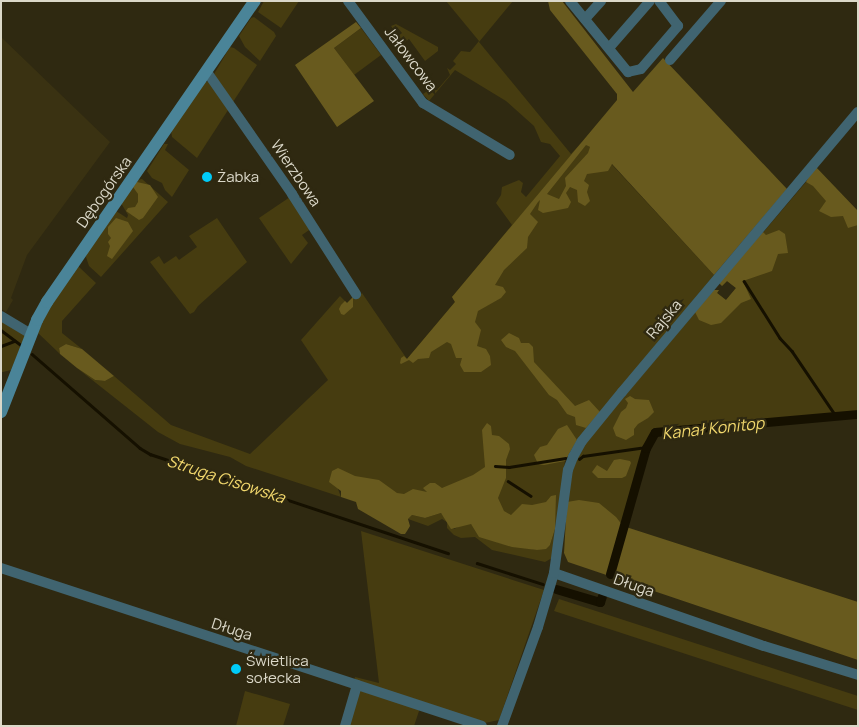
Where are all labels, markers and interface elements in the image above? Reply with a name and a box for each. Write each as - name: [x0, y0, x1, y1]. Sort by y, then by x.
- street label: Jałowcowa: [381, 23, 441, 95]
- street label: Wierzbowa: [267, 136, 325, 210]
- street label: Dębogórska: [73, 153, 135, 231]
- place label: Żabka: [217, 168, 259, 186]
- marker: Żabka: [201, 171, 213, 183]
- street label: Rajska: [643, 296, 685, 342]
- water label: Kanał Konitop: [661, 413, 765, 443]
- water label: Struga Cisowska: [165, 451, 287, 507]
- street label: Długa: [611, 570, 657, 600]
- street label: Długa: [209, 614, 255, 644]
- place label: Świetlica sołecka: [246, 651, 309, 686]
- marker: Świetlica sołecka: [230, 663, 242, 675]

